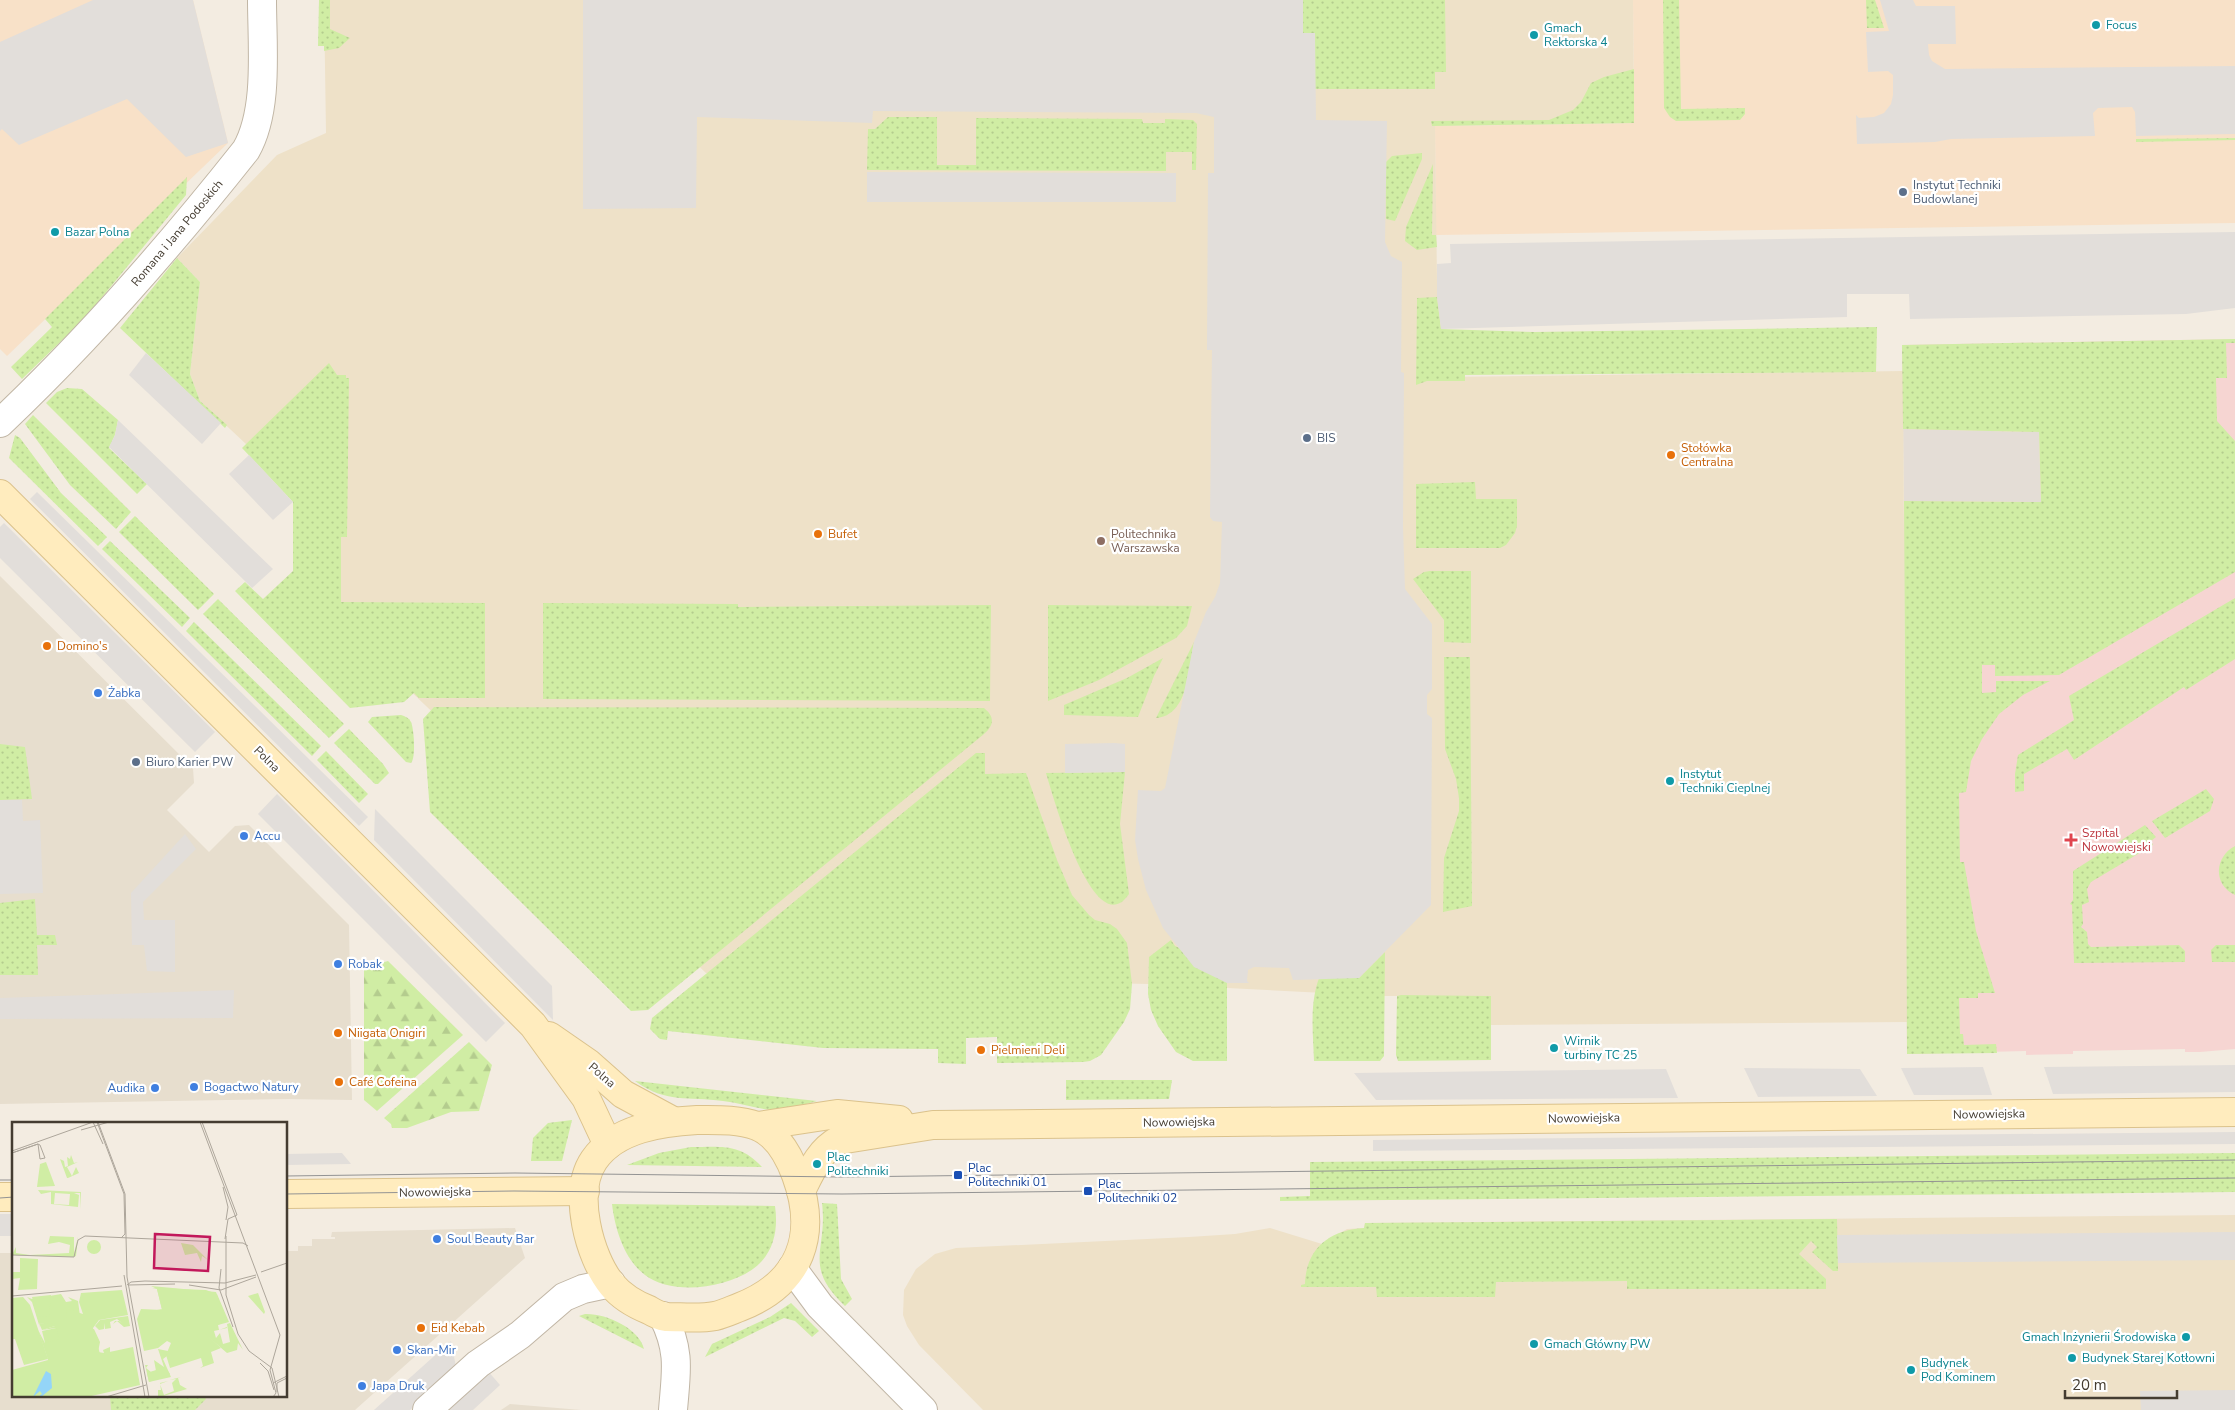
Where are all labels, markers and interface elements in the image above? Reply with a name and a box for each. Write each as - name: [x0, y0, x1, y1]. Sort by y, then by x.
- place label: Focus: [2106, 17, 2137, 33]
- marker: Focus: [2090, 19, 2102, 31]
- place label: Gmach Rektorska 4: [1544, 20, 1608, 50]
- marker: Gmach Rektorska 4: [1528, 29, 1540, 41]
- street label: Romana i Jana Podoskich: [128, 176, 226, 290]
- place label: Instytut Techniki Budowlanej: [1913, 177, 2001, 207]
- marker: Instytut Techniki Budowlanej: [1897, 186, 1909, 198]
- place label: Bazar Polna: [65, 224, 129, 240]
- marker: Bazar Polna: [49, 226, 61, 238]
- place label: BIS: [1317, 430, 1336, 446]
- marker: BIS: [1301, 432, 1313, 444]
- place label: Stołówka Centralna: [1681, 440, 1733, 470]
- marker: Stołówka Centralna: [1665, 449, 1677, 461]
- place label: Bufet: [828, 526, 858, 542]
- place label: Politechnika Warszawska: [1111, 526, 1180, 556]
- marker: Bufet: [812, 528, 824, 540]
- marker: Politechnika Warszawska: [1095, 535, 1107, 547]
- place label: Domino's: [57, 638, 108, 654]
- marker: Domino's: [41, 640, 53, 652]
- place label: Żabka: [108, 685, 141, 701]
- marker: Żabka: [92, 687, 104, 699]
- street label: Polna: [250, 742, 284, 776]
- place label: Biuro Karier PW: [146, 754, 233, 770]
- marker: Biuro Karier PW: [130, 756, 142, 768]
- place label: Instytut Techniki Cieplnej: [1680, 766, 1771, 796]
- marker: Instytut Techniki Cieplnej: [1664, 775, 1676, 787]
- place label: Szpital Nowowiejski: [2082, 825, 2151, 855]
- place label: Accu: [254, 828, 280, 844]
- marker: Accu: [238, 830, 250, 842]
- marker: Szpital Nowowiejski: [2064, 833, 2078, 847]
- place label: Robak: [348, 956, 383, 972]
- marker: Robak: [332, 958, 344, 970]
- place label: Niigata Onigiri: [348, 1025, 425, 1041]
- marker: Niigata Onigiri: [332, 1027, 344, 1039]
- place label: Wirnik turbiny TC 25: [1564, 1033, 1637, 1063]
- place label: Pielmieni Deli: [991, 1042, 1065, 1058]
- marker: Wirnik turbiny TC 25: [1548, 1042, 1560, 1054]
- marker: Pielmieni Deli: [975, 1044, 987, 1056]
- street label: Polna: [585, 1059, 619, 1091]
- place label: Café Cofeina: [349, 1074, 417, 1090]
- marker: Café Cofeina: [333, 1076, 345, 1088]
- place label: Bogactwo Natury: [204, 1079, 300, 1095]
- place label: Audika: [107, 1080, 145, 1096]
- marker: Bogactwo Natury: [188, 1081, 200, 1093]
- marker: Audika: [149, 1082, 161, 1094]
- street label: Nowowiejska: [1953, 1105, 2025, 1123]
- street label: Nowowiejska: [1548, 1109, 1620, 1127]
- street label: Nowowiejska: [1143, 1113, 1215, 1131]
- inset map: [12, 1122, 288, 1398]
- place label: Plac Politechniki: [827, 1149, 889, 1179]
- marker: Plac Politechniki: [811, 1158, 823, 1170]
- place label: Plac Politechniki 01: [968, 1160, 1047, 1190]
- marker: Plac Politechniki 01: [952, 1169, 964, 1181]
- place label: Plac Politechniki 02: [1098, 1176, 1177, 1206]
- street label: Nowowiejska: [399, 1183, 471, 1201]
- marker: Plac Politechniki 02: [1082, 1185, 1094, 1197]
- place label: Soul Beauty Bar: [447, 1231, 535, 1247]
- marker: Soul Beauty Bar: [431, 1233, 443, 1245]
- place label: Eid Kebab: [431, 1320, 485, 1336]
- marker: Eid Kebab: [415, 1322, 427, 1334]
- place label: Gmach Inżynierii Środowiska: [2022, 1329, 2176, 1345]
- marker: Gmach Inżynierii Środowiska: [2180, 1331, 2192, 1343]
- place label: Gmach Główny PW: [1544, 1336, 1651, 1352]
- marker: Gmach Główny PW: [1528, 1338, 1540, 1350]
- place label: Skan-Mir: [407, 1342, 457, 1358]
- marker: Skan-Mir: [391, 1344, 403, 1356]
- place label: Budynek Starej Kotłowni: [2082, 1350, 2215, 1366]
- marker: Budynek Starej Kotłowni: [2066, 1352, 2078, 1364]
- place label: Budynek Pod Kominem: [1921, 1355, 1996, 1385]
- marker: Budynek Pod Kominem: [1905, 1364, 1917, 1376]
- scale bar: [2065, 1368, 2178, 1400]
- text: 20 m: [2072, 1375, 2107, 1395]
- place label: Japa Druk: [371, 1378, 426, 1394]
- marker: Japa Druk: [356, 1380, 368, 1392]

